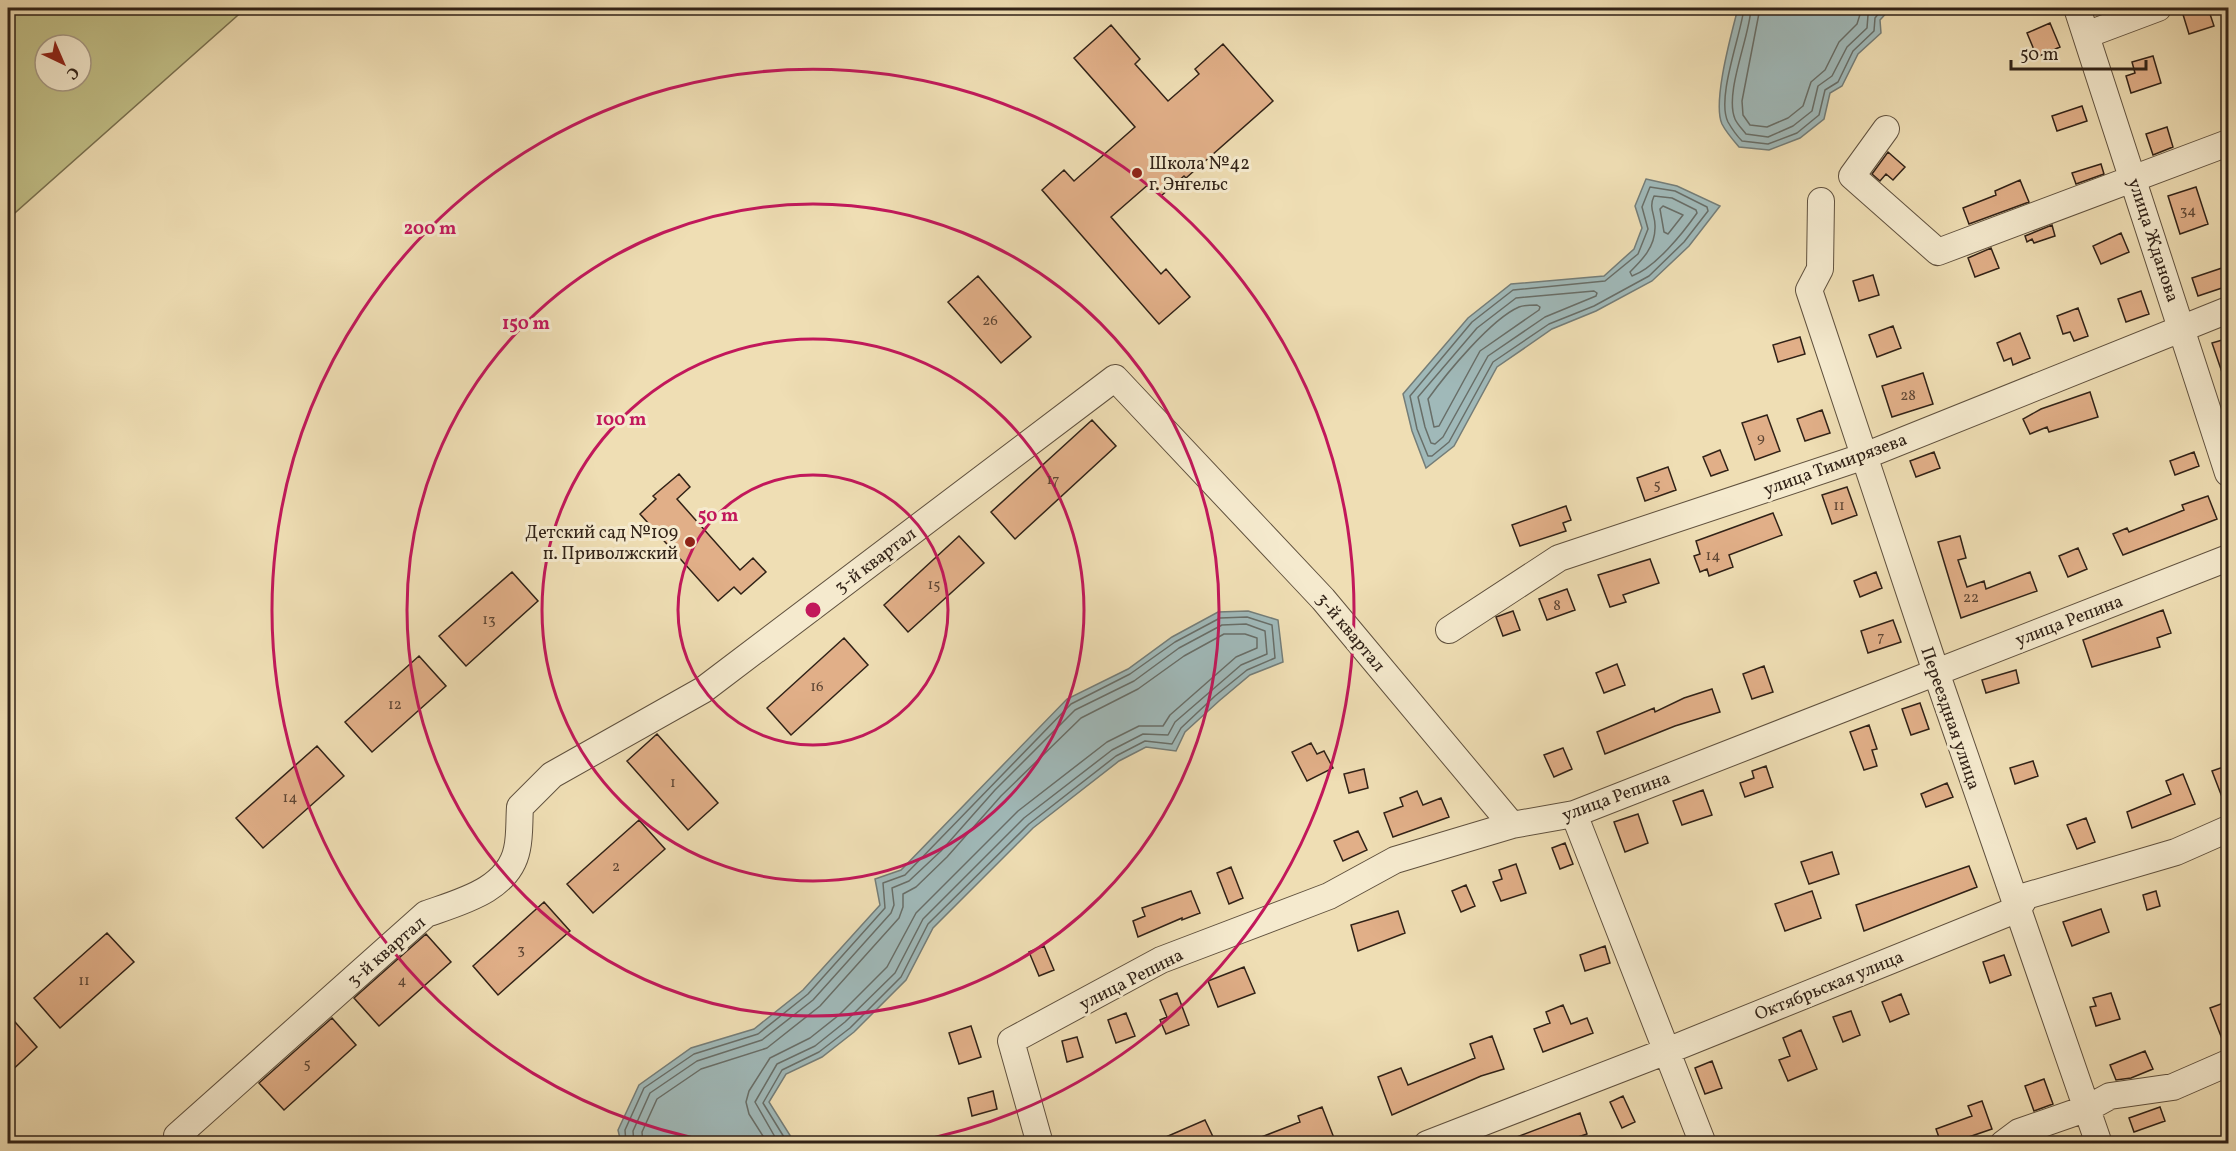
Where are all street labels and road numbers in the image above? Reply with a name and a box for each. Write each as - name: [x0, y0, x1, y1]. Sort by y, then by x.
- street label: улица Жданова: [2121, 175, 2184, 306]
- street label: улица Тимирязева: [1760, 428, 1911, 503]
- street label: 3-й квартал: [830, 522, 922, 600]
- street label: 3-й квартал: [1309, 588, 1391, 678]
- street label: улица Репина: [2012, 589, 2127, 653]
- street label: Переездная улица: [1913, 644, 1986, 793]
- street label: улица Репина: [1559, 766, 1674, 829]
- street label: 3-й квартал: [342, 911, 432, 993]
- street label: улица Репина: [1075, 943, 1188, 1017]
- street label: Октябрьская улица: [1751, 945, 1908, 1028]

